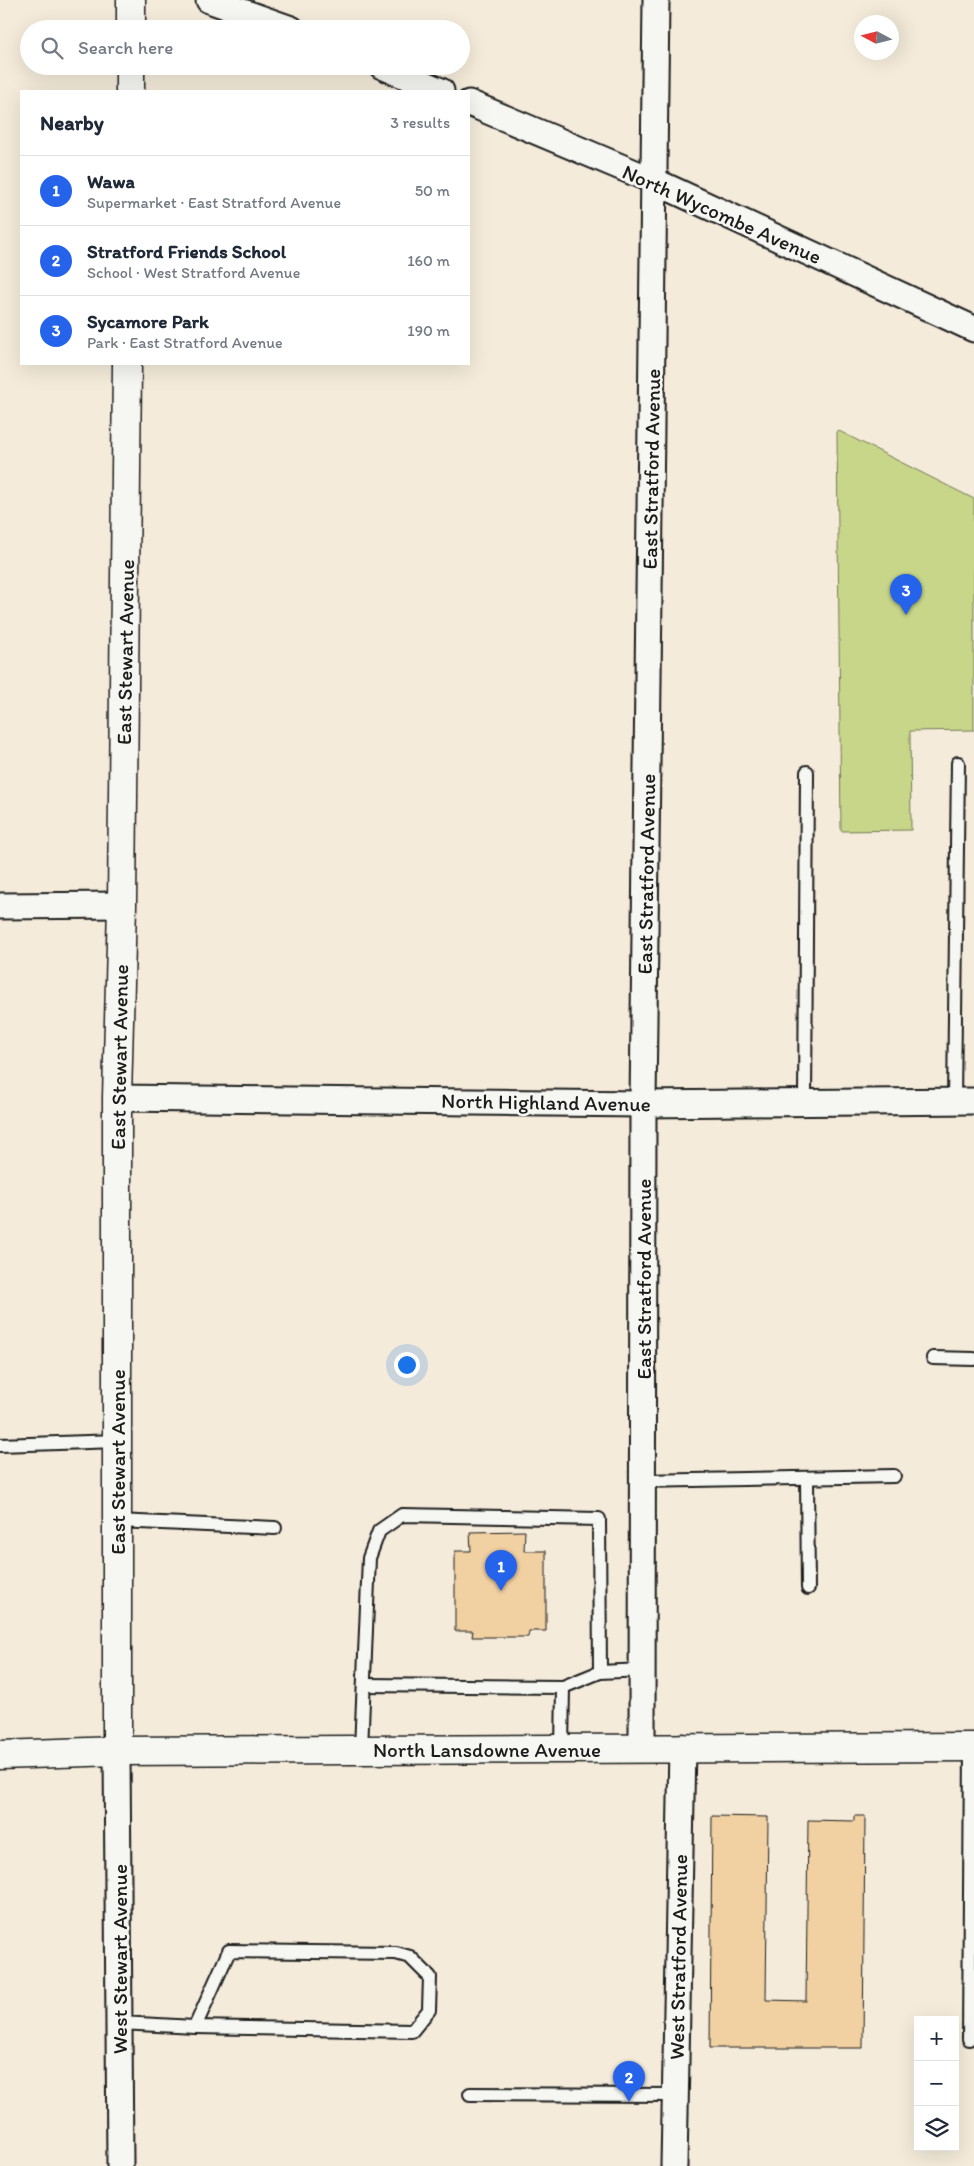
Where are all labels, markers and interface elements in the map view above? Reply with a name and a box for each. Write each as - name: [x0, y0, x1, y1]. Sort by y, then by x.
- north arrow: [854, 15, 899, 60]
- search box: [20, 20, 470, 75]
- icon: search: [38, 34, 66, 62]
- text: Search here: [78, 36, 173, 59]
- text: Nearby: [40, 110, 104, 135]
- text: 3 results: [390, 113, 450, 132]
- street label: North Wycombe Avenue: [619, 159, 825, 269]
- text: Wawa: [87, 170, 135, 193]
- text: 1: [52, 181, 60, 200]
- text: 50 m: [415, 181, 450, 200]
- text: Supermarket · East Stratford Avenue: [87, 193, 341, 212]
- text: Stratford Friends School: [87, 240, 286, 263]
- text: 2: [52, 251, 60, 270]
- text: 160 m: [407, 251, 450, 270]
- text: School · West Stratford Avenue: [87, 263, 300, 282]
- text: Sycamore Park: [87, 310, 209, 333]
- text: 3: [52, 321, 60, 340]
- text: 190 m: [407, 321, 450, 340]
- text: Park · East Stratford Avenue: [87, 333, 283, 352]
- street label: East Stratford Avenue: [637, 368, 665, 570]
- street label: East Stewart Avenue: [111, 559, 139, 745]
- pin: 3: [890, 574, 922, 615]
- street label: East Stratford Avenue: [632, 773, 660, 975]
- street label: East Stewart Avenue: [105, 964, 133, 1150]
- street label: North Highland Avenue: [441, 1088, 651, 1116]
- street label: East Stratford Avenue: [631, 1179, 656, 1379]
- your location: [394, 1352, 420, 1378]
- street label: East Stewart Avenue: [105, 1369, 130, 1555]
- pin: 1: [485, 1550, 517, 1591]
- street label: North Lansdowne Avenue: [373, 1737, 601, 1762]
- street label: West Stratford Avenue: [664, 1854, 692, 2060]
- street label: West Stewart Avenue: [107, 1864, 132, 2054]
- map controls: [914, 2016, 959, 2151]
- button: +: [914, 2016, 959, 2061]
- pin: 2: [613, 2061, 645, 2102]
- button: −: [914, 2061, 959, 2106]
- button: layers: [914, 2106, 959, 2151]

